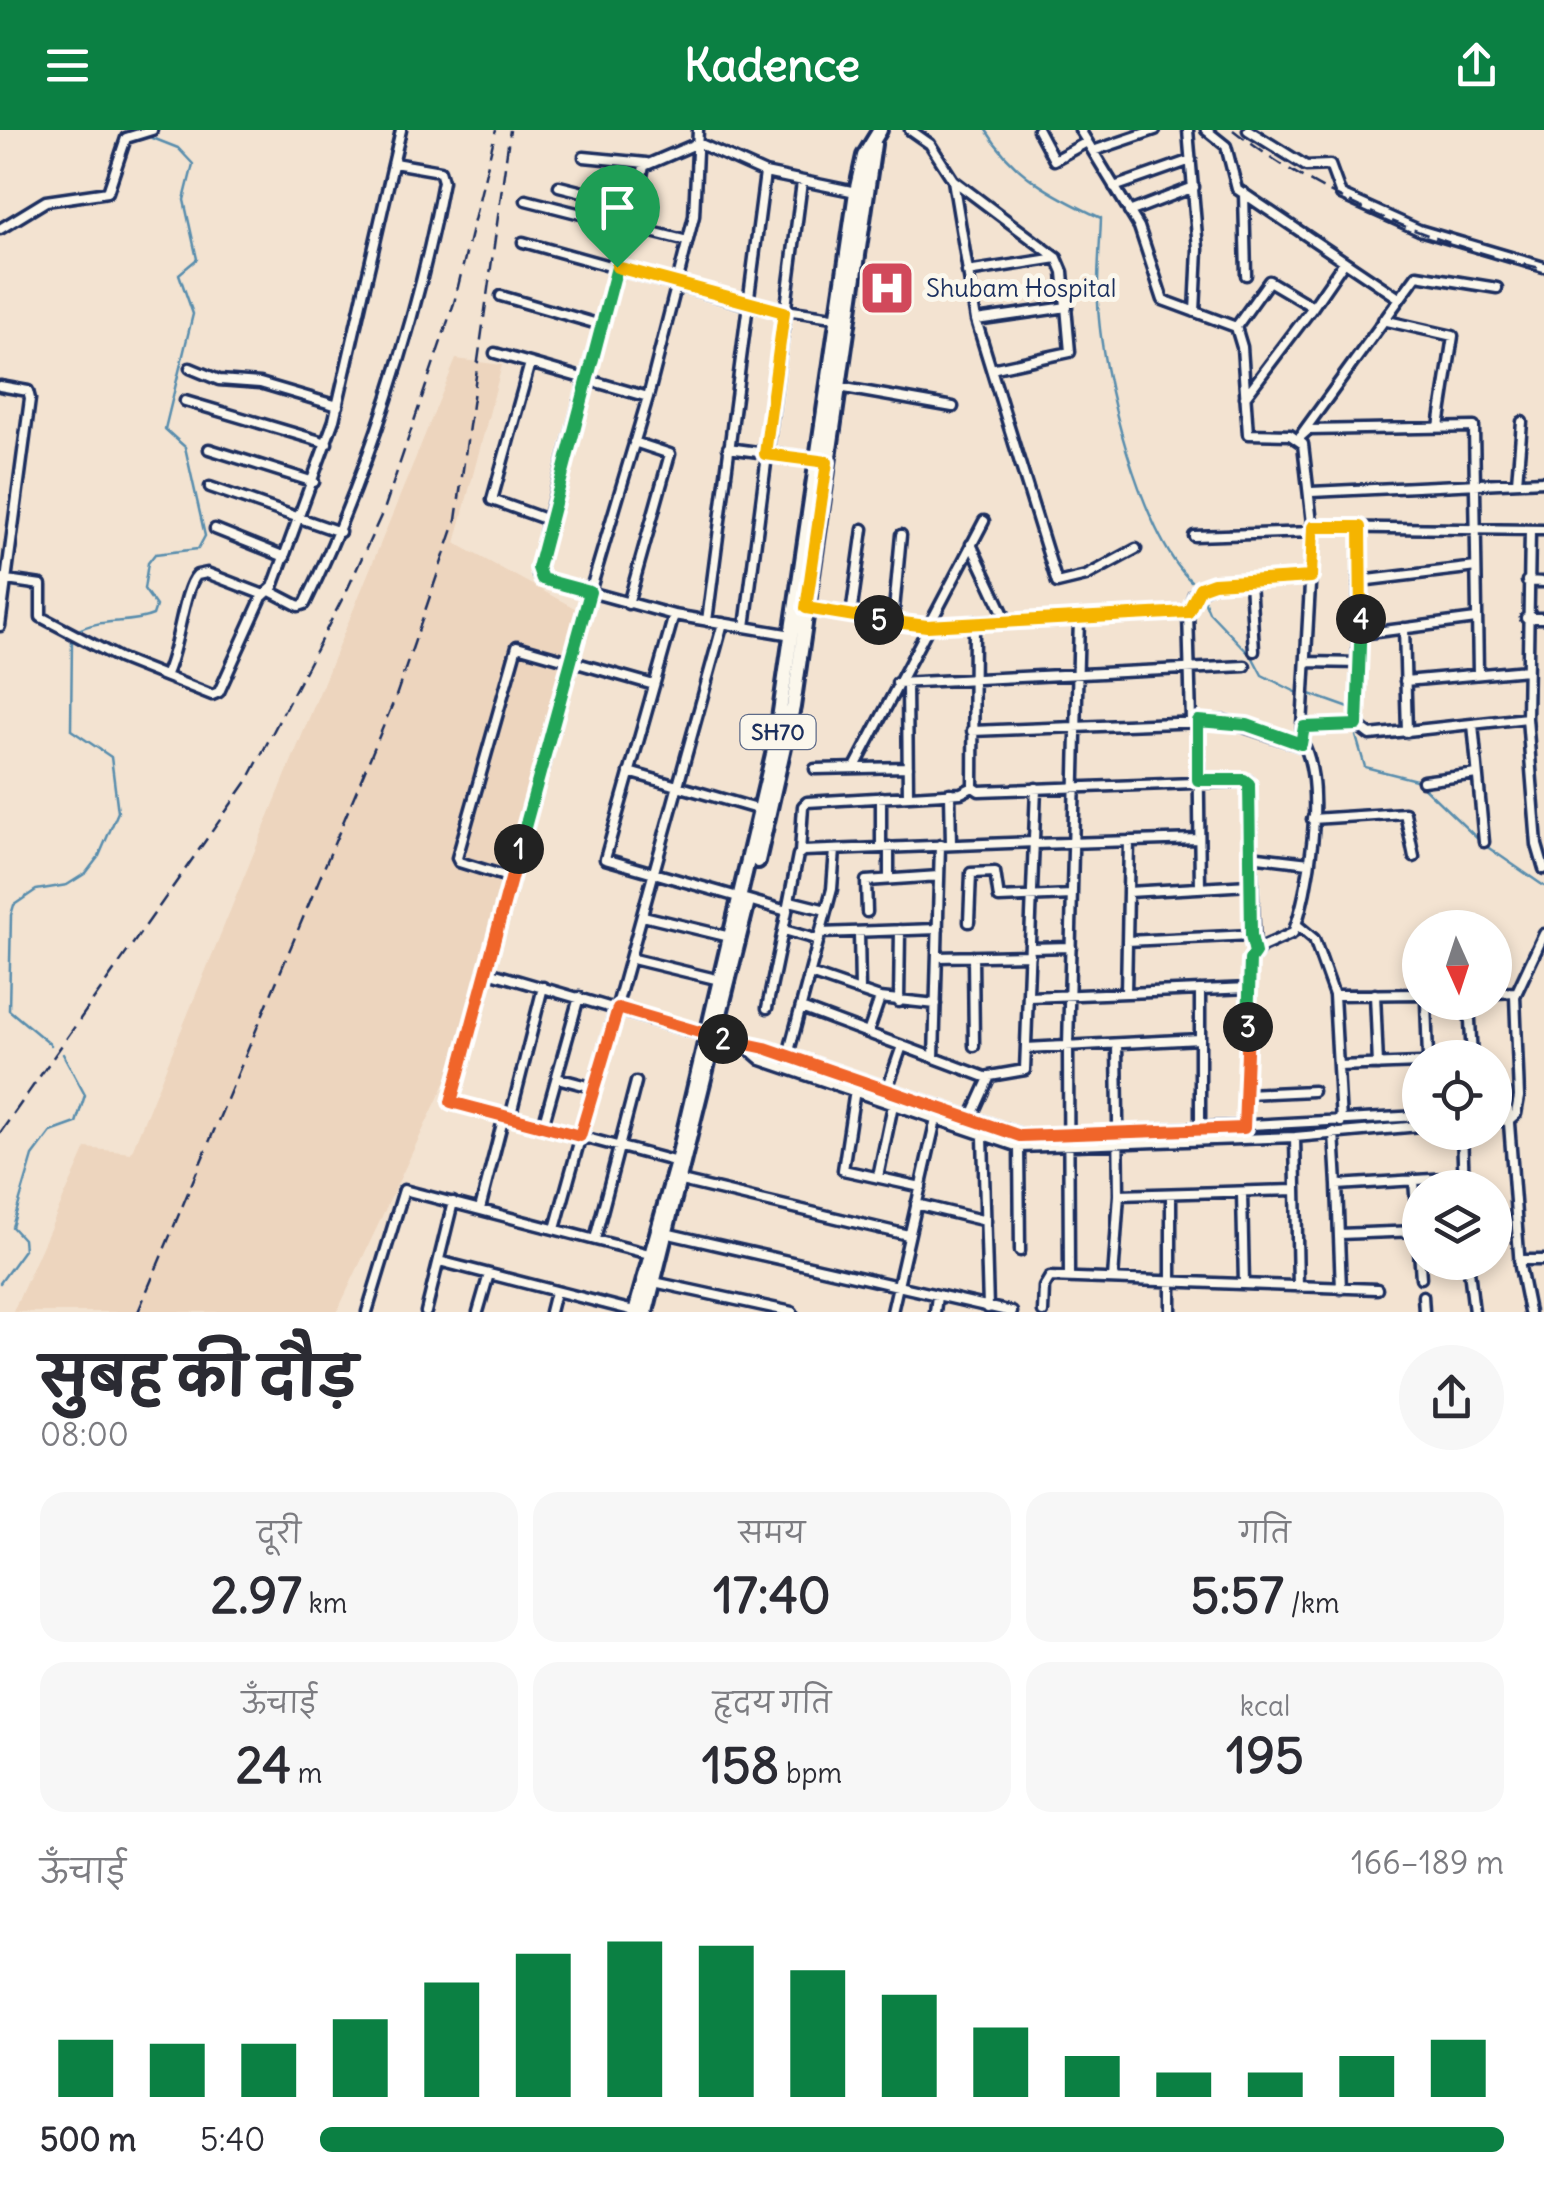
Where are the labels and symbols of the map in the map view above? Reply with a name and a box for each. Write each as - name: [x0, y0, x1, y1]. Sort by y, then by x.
- pin: [575, 165, 660, 268]
- hospital icon: Shubam Hospital: [857, 258, 917, 318]
- place label: Shubam Hospital: [926, 272, 1116, 304]
- pin: 4: [1336, 594, 1386, 644]
- pin: 5: [854, 595, 904, 645]
- road number: SH70: [740, 715, 816, 749]
- pin: 1: [494, 824, 544, 874]
- north arrow: [1402, 910, 1512, 1020]
- pin: 3: [1223, 1002, 1273, 1052]
- pin: 2: [698, 1014, 748, 1064]

